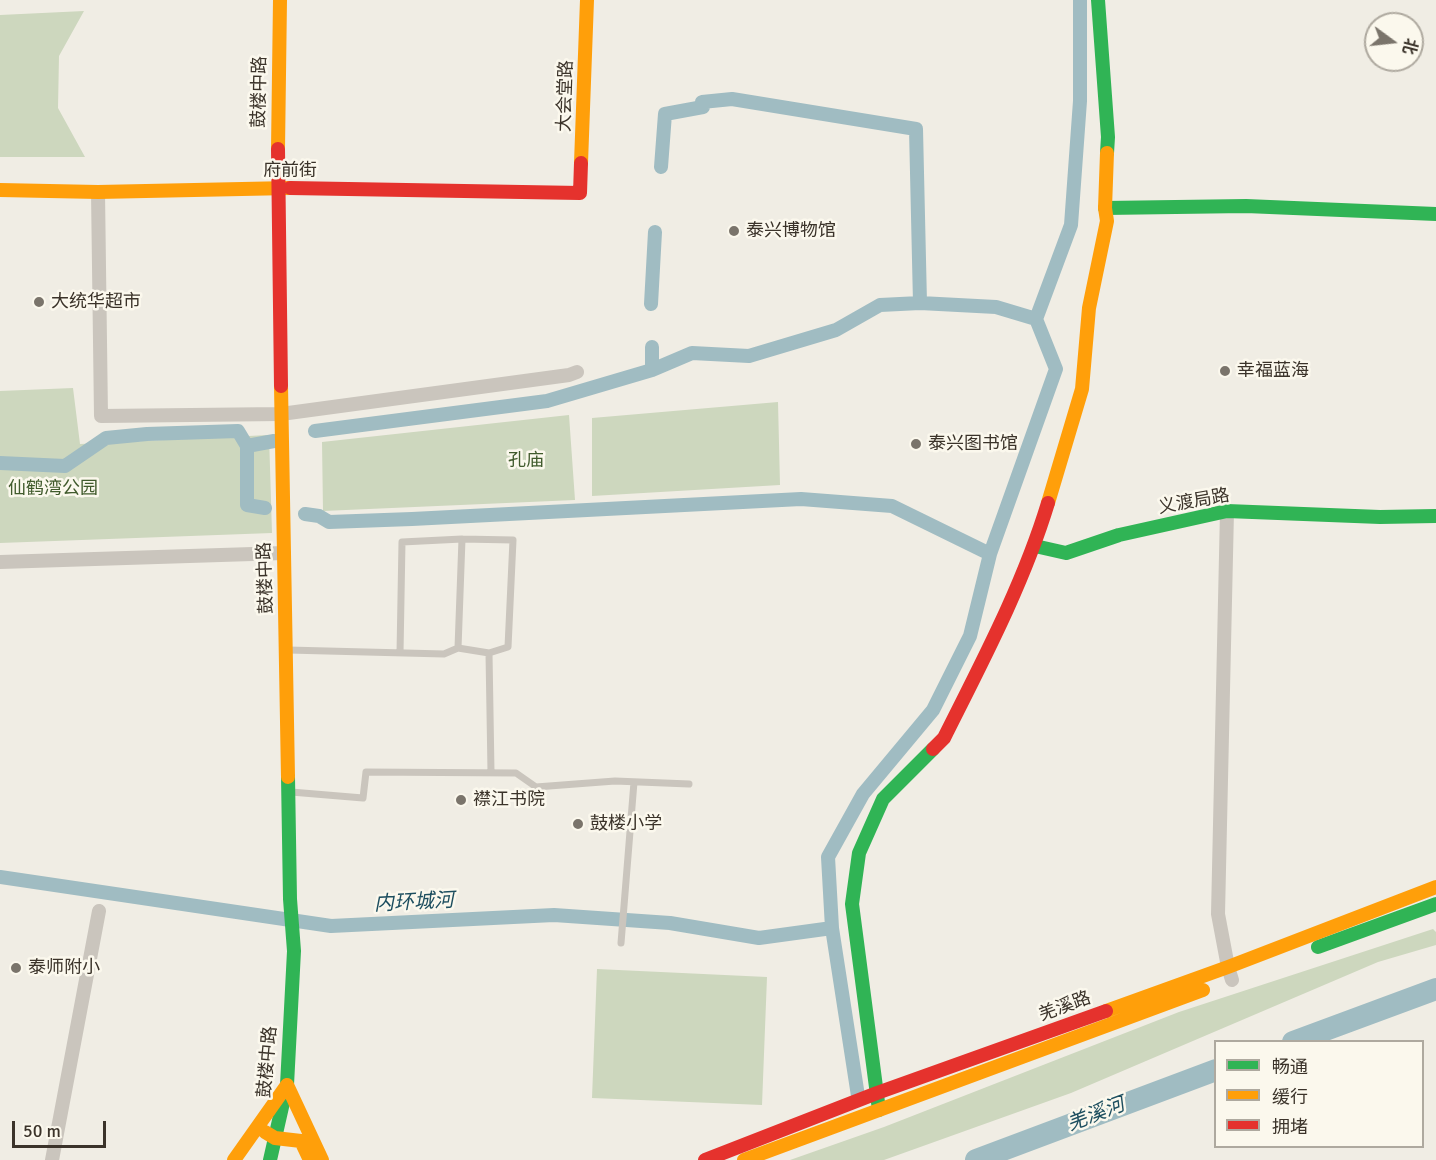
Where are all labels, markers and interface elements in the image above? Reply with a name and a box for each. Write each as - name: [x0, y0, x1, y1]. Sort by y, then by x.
- north arrow: [1364, 12, 1424, 72]
- text: 北: [1398, 36, 1421, 56]
- street label: 鼓楼中路: [249, 56, 271, 128]
- street label: 大会堂路: [554, 60, 578, 132]
- street label: 府前街: [263, 160, 317, 182]
- place label: 泰兴博物馆: [746, 220, 836, 242]
- marker: 泰兴博物馆: [727, 224, 741, 238]
- place label: 大统华超市: [51, 291, 141, 313]
- marker: 大统华超市: [32, 295, 46, 309]
- place label: 幸福蓝海: [1237, 360, 1309, 382]
- marker: 幸福蓝海: [1218, 364, 1232, 378]
- place label: 泰兴图书馆: [928, 433, 1018, 455]
- marker: 泰兴图书馆: [909, 437, 923, 451]
- park label: 孔庙: [508, 450, 544, 472]
- park label: 仙鹤湾公园: [8, 478, 98, 500]
- street label: 义渡局路: [1157, 485, 1231, 519]
- street label: 鼓楼中路: [254, 542, 278, 614]
- place label: 襟江书院: [473, 789, 545, 811]
- marker: 襟江书院: [454, 793, 468, 807]
- place label: 鼓楼小学: [590, 813, 662, 835]
- marker: 鼓楼小学: [571, 817, 585, 831]
- water label: 内环城河: [373, 889, 455, 917]
- place label: 泰师附小: [28, 957, 100, 979]
- marker: 泰师附小: [9, 961, 23, 975]
- street label: 羌溪路: [1036, 988, 1094, 1026]
- street label: 鼓楼中路: [254, 1025, 282, 1099]
- legend: [1214, 1040, 1424, 1148]
- text: 畅通: [1272, 1056, 1308, 1078]
- text: 缓行: [1272, 1086, 1308, 1108]
- water label: 羌溪河: [1064, 1093, 1128, 1137]
- scale bar: [15, 1109, 110, 1147]
- text: 拥堵: [1272, 1116, 1308, 1138]
- text: 50 m: [23, 1120, 61, 1142]

